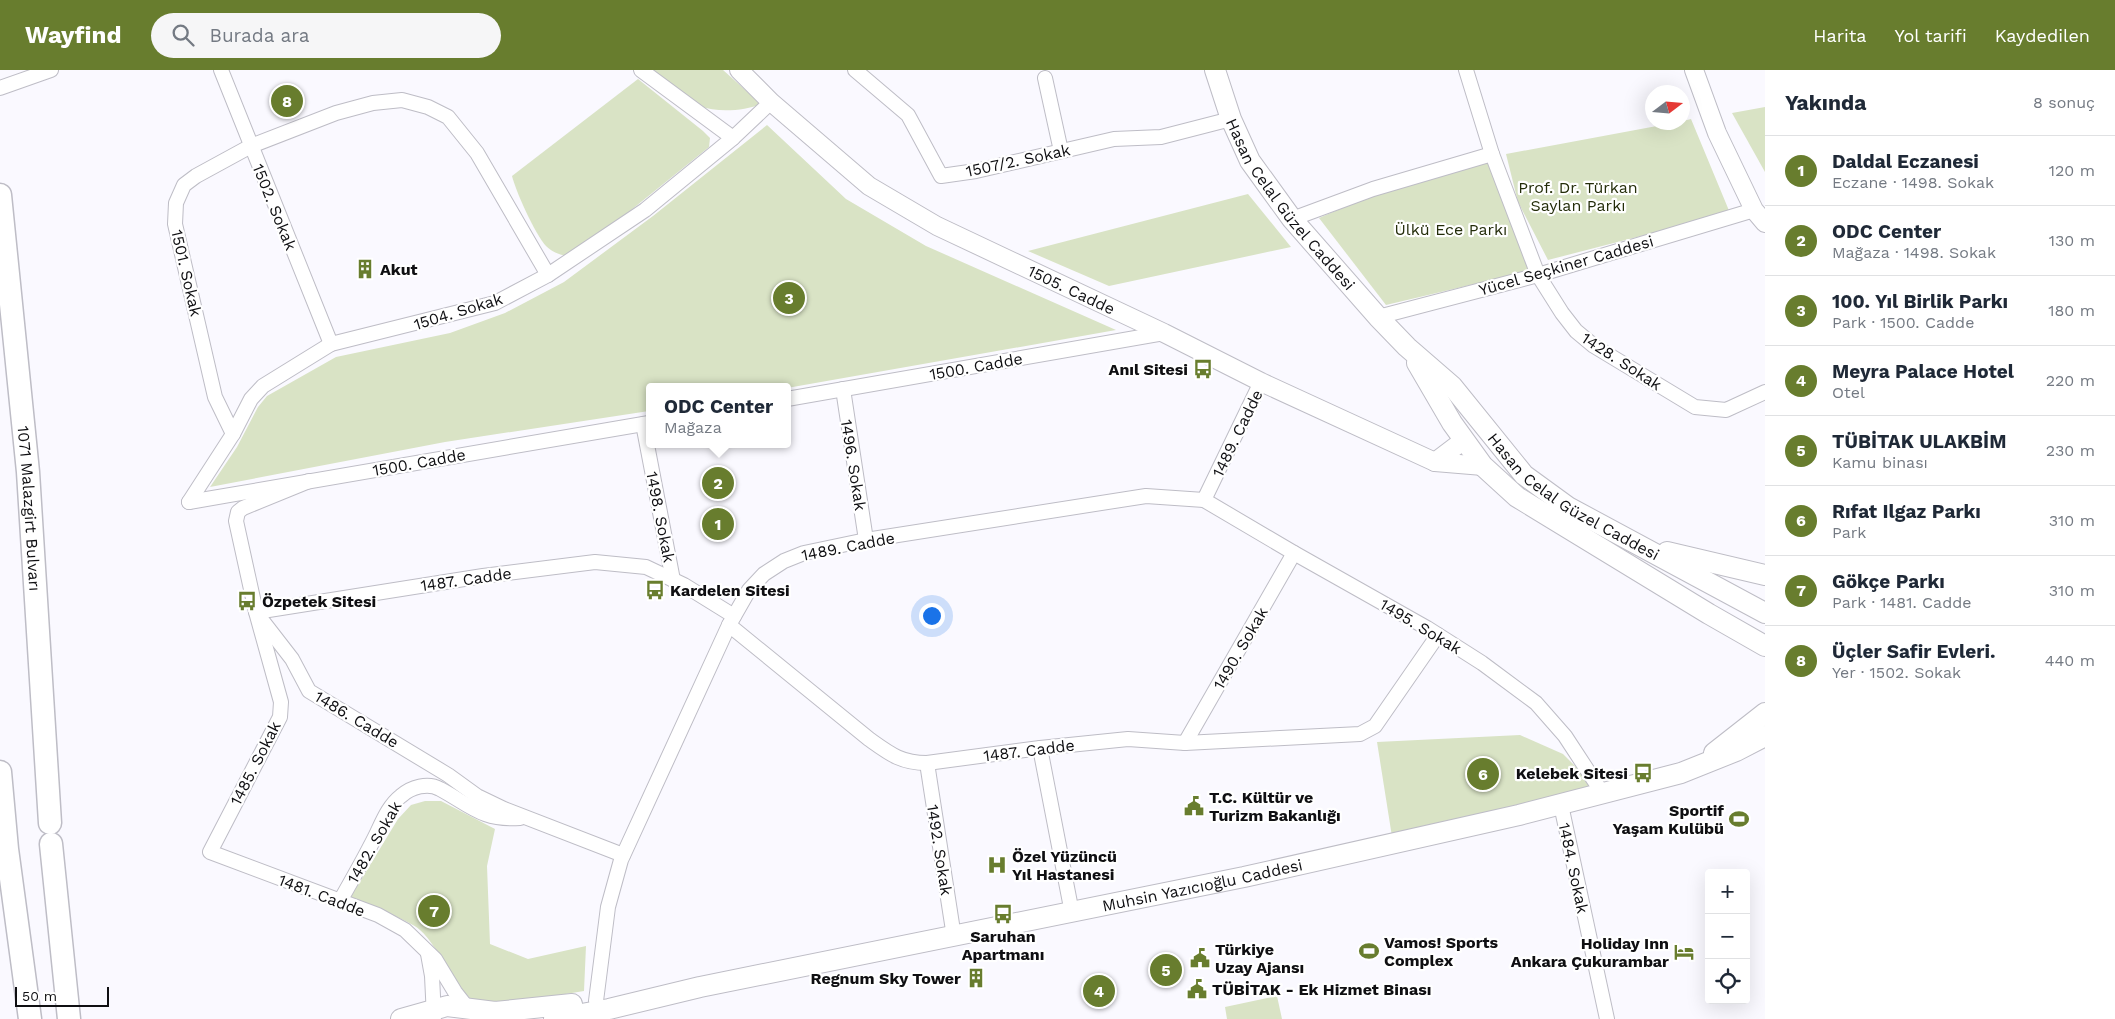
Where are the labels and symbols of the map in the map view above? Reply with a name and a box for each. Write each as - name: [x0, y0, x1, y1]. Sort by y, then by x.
- pin: 8: [271, 82, 303, 120]
- north arrow: [1645, 85, 1690, 130]
- street label: Hasan Celal Güzel Caddesi: [1222, 115, 1359, 294]
- street label: 1507/2. Sokak: [964, 140, 1072, 181]
- street label: 1502. Sokak: [249, 161, 300, 253]
- park label: Prof. Dr. Türkan Saylan Parkı: [1518, 178, 1638, 215]
- park label: Ülkü Ece Parkı: [1395, 220, 1507, 239]
- street label: 1501. Sokak: [167, 228, 206, 318]
- street label: Yücel Seçkiner Caddesi: [1477, 231, 1656, 300]
- building icon: Akut: [354, 258, 376, 280]
- place label: Akut: [380, 260, 418, 279]
- street label: 1505. Cadde: [1025, 261, 1118, 319]
- pin: 3: [773, 279, 805, 317]
- street label: 1504. Sokak: [412, 289, 505, 334]
- street label: 1428. Sokak: [1578, 328, 1665, 394]
- street label: 1500. Cadde: [928, 349, 1024, 384]
- bus stop icon: Anıl Sitesi: [1192, 358, 1214, 380]
- place label: Anıl Sitesi: [1109, 360, 1188, 379]
- street label: 1489. Cadde: [1208, 387, 1267, 480]
- street label: 1496. Sokak: [837, 418, 870, 512]
- street label: 1071 Malazgirt Bulvarı: [13, 425, 44, 592]
- street label: Hasan Celal Güzel Caddesi: [1484, 429, 1663, 564]
- street label: 1500. Cadde: [371, 445, 467, 480]
- pin: 2: [702, 464, 734, 502]
- street label: 1498. Sokak: [642, 470, 679, 564]
- pin: 1: [702, 505, 734, 543]
- street label: 1489. Cadde: [800, 528, 896, 565]
- street label: 1487. Cadde: [419, 564, 513, 595]
- bus stop icon: Kardelen Sitesi: [644, 579, 666, 601]
- place label: Kardelen Sitesi: [670, 581, 790, 600]
- bus stop icon: Özpetek Sitesi: [236, 590, 258, 612]
- place label: Özpetek Sitesi: [262, 592, 376, 611]
- street label: 1495. Sokak: [1377, 595, 1465, 658]
- your location: [919, 603, 945, 629]
- street label: 1490. Sokak: [1209, 604, 1272, 693]
- street label: 1486. Cadde: [311, 687, 402, 752]
- street label: 1485. Sokak: [226, 718, 285, 808]
- street label: 1487. Cadde: [982, 735, 1076, 766]
- pin: 6: [1467, 755, 1499, 793]
- bus stop icon: Kelebek Sitesi: [1632, 762, 1654, 784]
- place label: Kelebek Sitesi: [1516, 764, 1628, 783]
- place label: T.C. Kültür ve Turizm Bakanlığı: [1209, 788, 1341, 825]
- public building icon: T.C. Kültür ve Turizm Bakanlığı: [1183, 795, 1205, 817]
- street label: 1482. Sokak: [343, 798, 406, 887]
- place label: Sportif Yaşam Kulübü: [1613, 801, 1724, 838]
- street label: 1492. Sokak: [923, 803, 956, 897]
- sports icon: Sportif Yaşam Kulübü: [1728, 808, 1750, 830]
- street label: 1484. Sokak: [1555, 821, 1592, 915]
- place label: Özel Yüzüncü Yıl Hastanesi: [1012, 847, 1117, 884]
- hospital icon: Özel Yüzüncü Yıl Hastanesi: [986, 854, 1008, 876]
- street label: Muhsin Yazıcıoğlu Caddesi: [1101, 855, 1304, 915]
- street label: 1481. Cadde: [276, 870, 368, 921]
- pin: 7: [418, 892, 450, 930]
- bus stop icon: Saruhan Apartmanı: [992, 903, 1014, 925]
- place label: Saruhan Apartmanı: [962, 927, 1044, 964]
- place label: Vamos! Sports Complex: [1384, 933, 1498, 970]
- place label: Holiday Inn Ankara Çukurambar: [1511, 934, 1669, 971]
- place label: Türkiye Uzay Ajansı: [1215, 940, 1304, 977]
- sports icon: Vamos! Sports Complex: [1358, 940, 1380, 962]
- hotel icon: Holiday Inn Ankara Çukurambar: [1673, 941, 1695, 963]
- public building icon: Türkiye Uzay Ajansı: [1189, 947, 1211, 969]
- pin: 5: [1150, 951, 1182, 989]
- building icon: Regnum Sky Tower: [965, 967, 987, 989]
- place label: Regnum Sky Tower: [810, 969, 961, 988]
- pin: 4: [1083, 972, 1115, 1010]
- public building icon: TÜBİTAK - Ek Hizmet Binası: [1186, 978, 1208, 1000]
- place label: TÜBİTAK - Ek Hizmet Binası: [1212, 980, 1431, 999]
- scale bar: [15, 984, 109, 1007]

